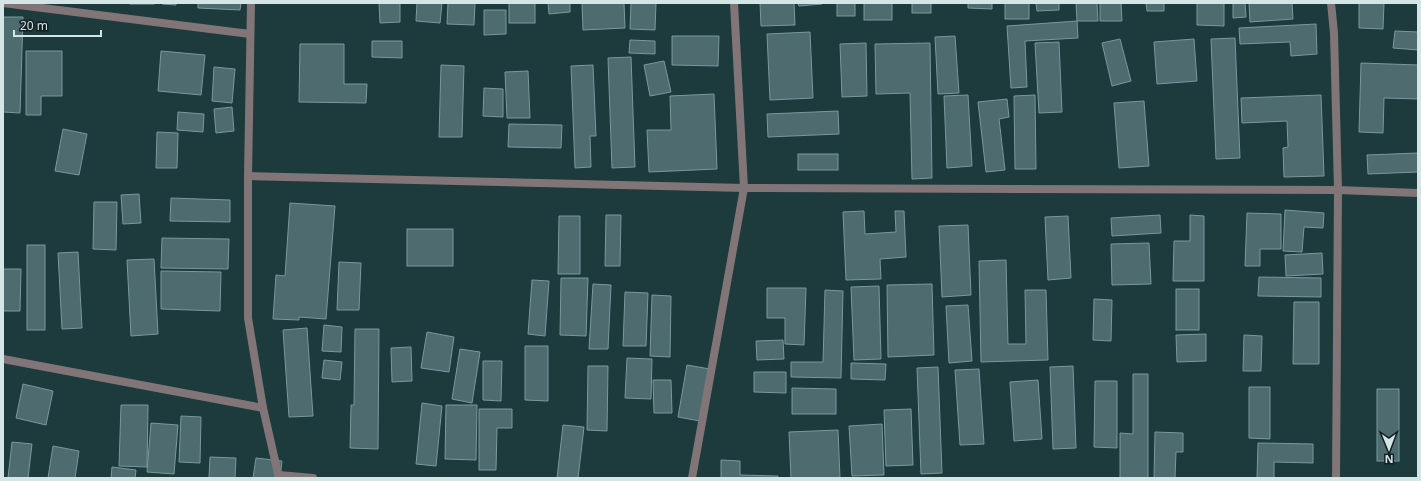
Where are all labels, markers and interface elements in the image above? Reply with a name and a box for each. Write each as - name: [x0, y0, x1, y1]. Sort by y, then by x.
- scale bar: [14, 12, 101, 38]
- text: 20 m: [20, 17, 48, 34]
- north arrow: [1369, 429, 1409, 469]
- text: N: [1385, 452, 1394, 467]

